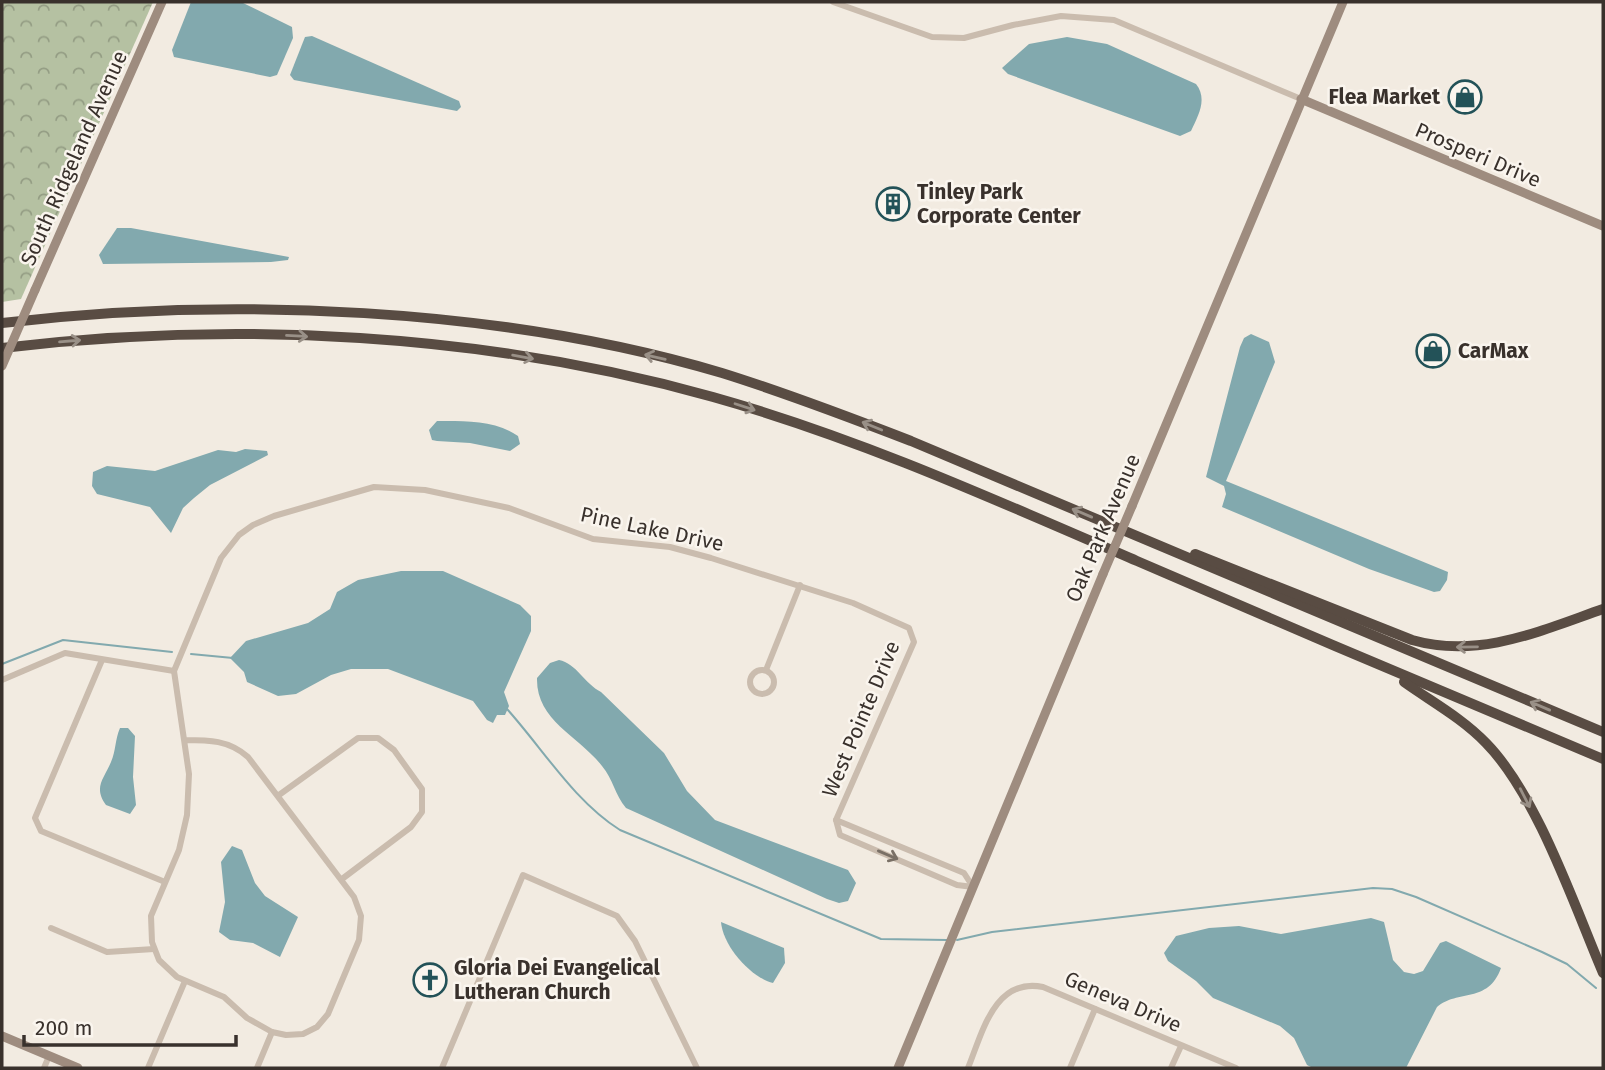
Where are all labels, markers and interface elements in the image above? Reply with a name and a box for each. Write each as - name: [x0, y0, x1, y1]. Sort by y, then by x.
- street label: South Ridgeland Avenue: [15, 47, 133, 269]
- shop icon: Flea Market: [1446, 78, 1484, 116]
- place label: Flea Market: [1329, 84, 1441, 110]
- street label: Prosperi Drive: [1411, 117, 1545, 193]
- place label: Tinley Park Corporate Center: [917, 179, 1081, 229]
- building icon: Tinley Park Corporate Center: [874, 185, 912, 223]
- one-way arrow: [285, 330, 308, 343]
- shop icon: CarMax: [1414, 332, 1452, 370]
- one-way arrow: [58, 334, 80, 347]
- place label: CarMax: [1458, 338, 1529, 364]
- one-way arrow: [644, 350, 667, 364]
- one-way arrow: [511, 351, 534, 364]
- one-way arrow: [734, 401, 756, 414]
- one-way arrow: [862, 418, 883, 431]
- street label: Oak Park Avenue: [1060, 450, 1146, 606]
- street label: Pine Lake Drive: [578, 501, 726, 557]
- one-way arrow: [1072, 506, 1093, 519]
- street label: West Pointe Drive: [816, 637, 906, 801]
- one-way arrow: [1456, 640, 1479, 654]
- one-way arrow: [1530, 698, 1552, 711]
- one-way arrow: [1518, 787, 1532, 808]
- one-way arrow: [877, 850, 898, 863]
- place label: Gloria Dei Evangelical Lutheran Church: [454, 955, 660, 1005]
- church icon: Gloria Dei Evangelical Lutheran Church: [411, 961, 449, 999]
- street label: Geneva Drive: [1061, 966, 1185, 1038]
- scale bar: [24, 1004, 236, 1048]
- text: 200 m: [35, 1015, 92, 1041]

